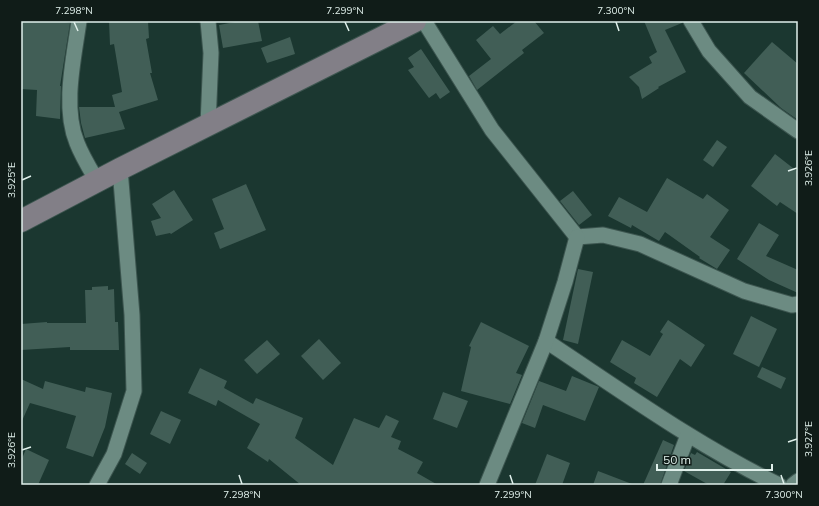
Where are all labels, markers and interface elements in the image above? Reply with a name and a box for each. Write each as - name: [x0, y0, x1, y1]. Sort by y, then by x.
- text: 7.298°N: [55, 4, 93, 17]
- text: 7.299°N: [326, 4, 364, 17]
- text: 7.300°N: [597, 4, 635, 17]
- text: 3.926°E: [802, 150, 815, 186]
- text: 3.925°E: [5, 162, 18, 198]
- text: 3.927°E: [802, 421, 815, 457]
- text: 3.926°E: [5, 432, 18, 468]
- scale bar: [657, 446, 772, 472]
- text: 50 m: [663, 452, 691, 467]
- text: 7.298°N: [223, 488, 261, 501]
- text: 7.299°N: [494, 488, 532, 501]
- text: 7.300°N: [765, 488, 803, 501]

